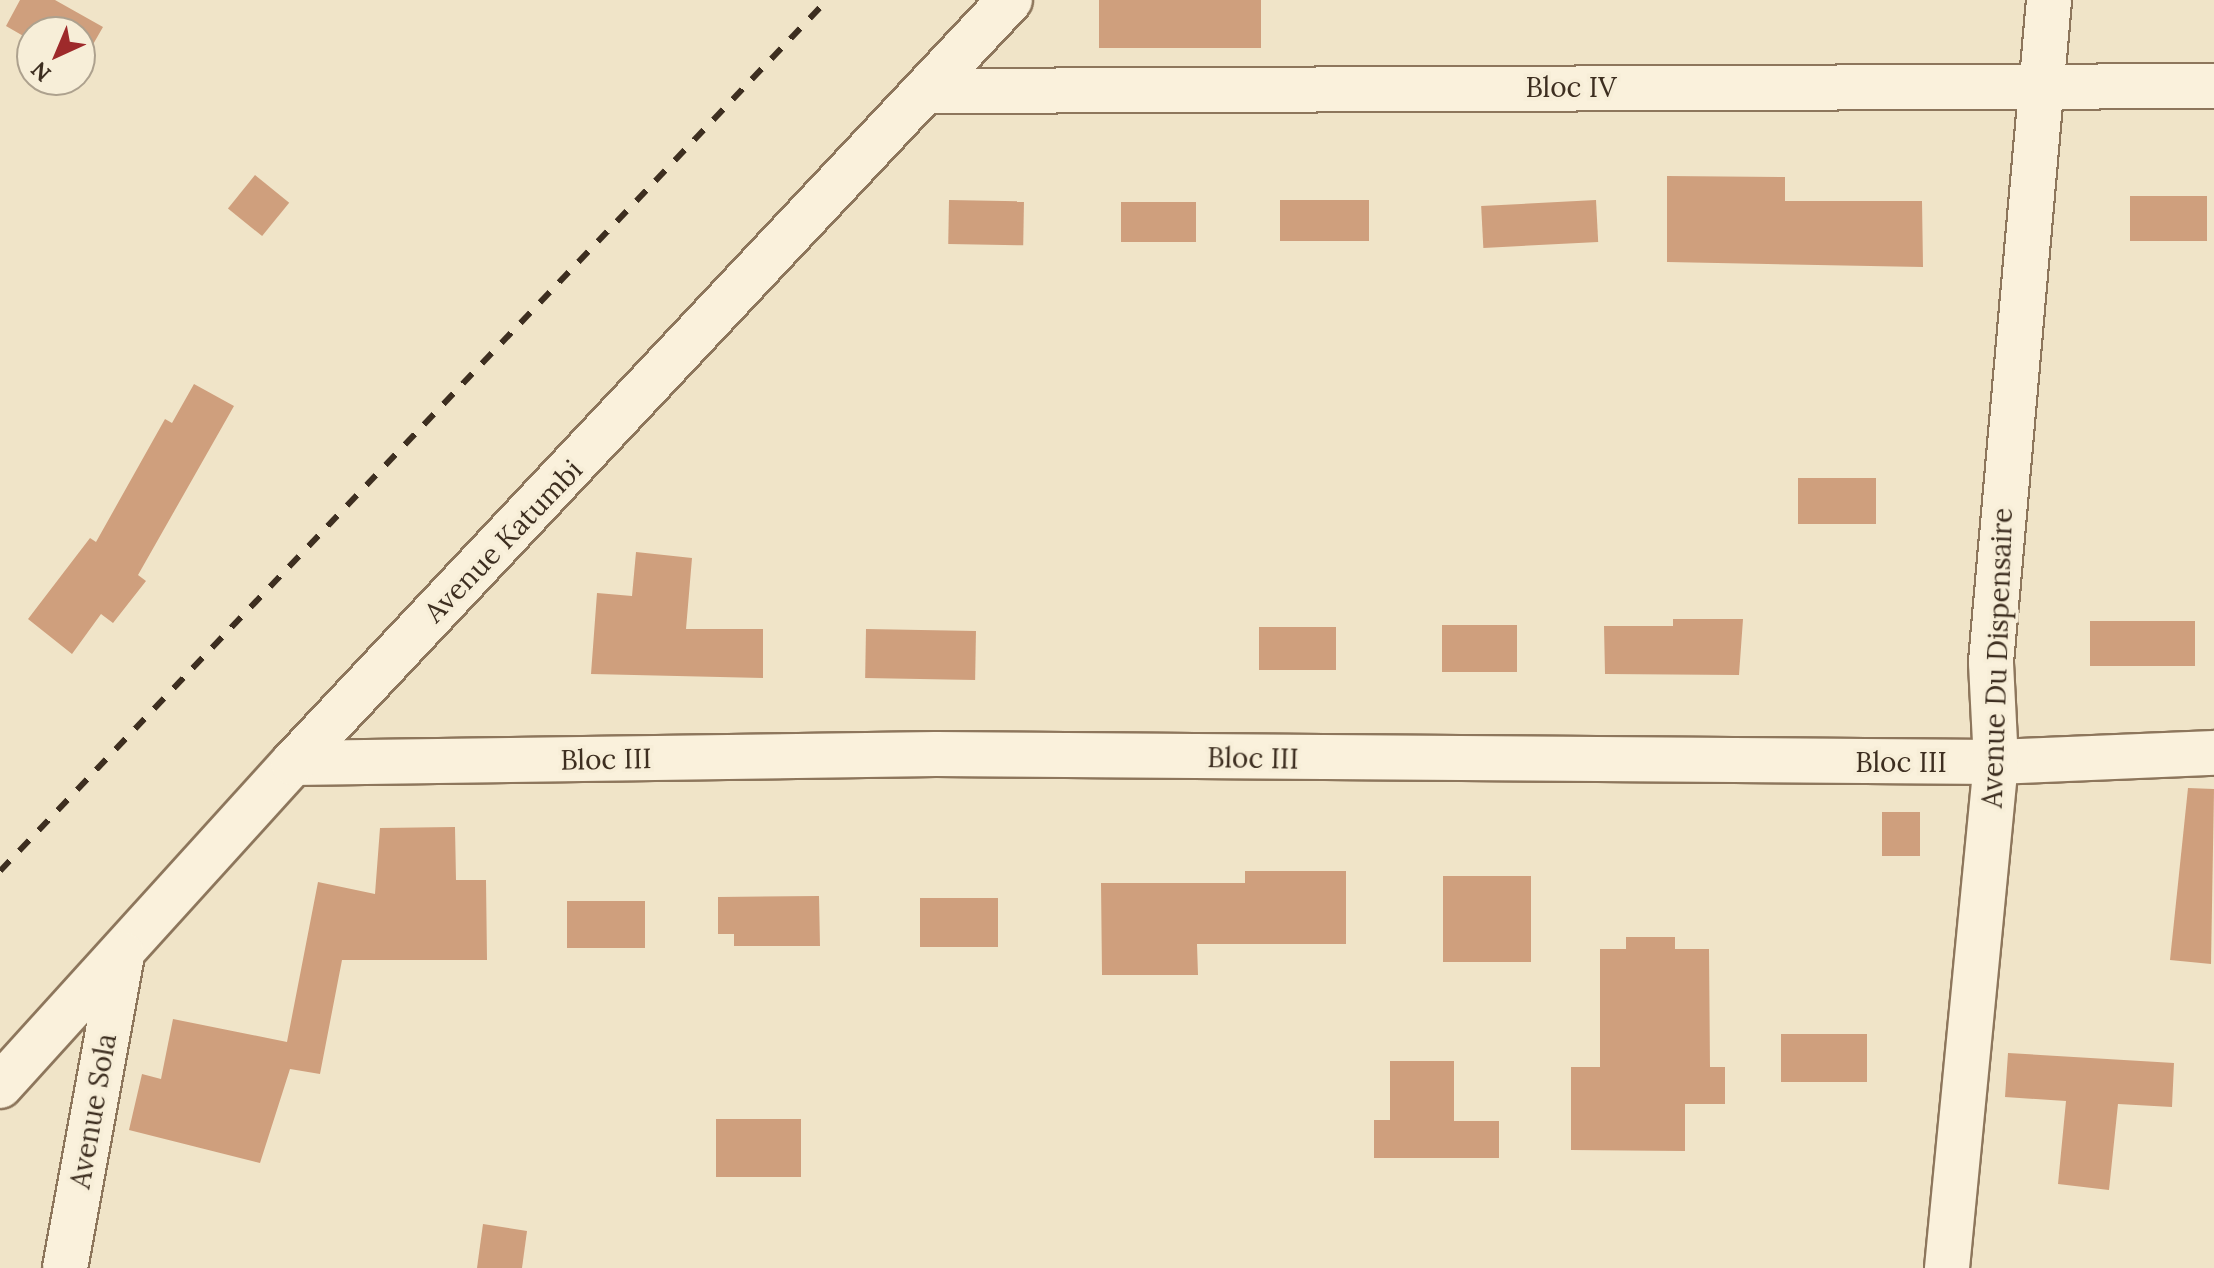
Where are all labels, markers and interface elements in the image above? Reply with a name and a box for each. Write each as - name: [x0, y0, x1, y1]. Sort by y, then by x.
- north arrow: [16, 16, 96, 96]
- text: N: [25, 56, 57, 88]
- street label: Bloc IV: [1525, 70, 1617, 104]
- street label: Avenue Katumbi: [417, 453, 589, 629]
- street label: Avenue Du Dispensaire: [1975, 507, 2019, 809]
- street label: Bloc III: [1207, 740, 1299, 776]
- street label: Bloc III: [560, 741, 652, 777]
- street label: Bloc III: [1855, 745, 1947, 779]
- street label: Avenue Sola: [63, 1031, 123, 1191]

